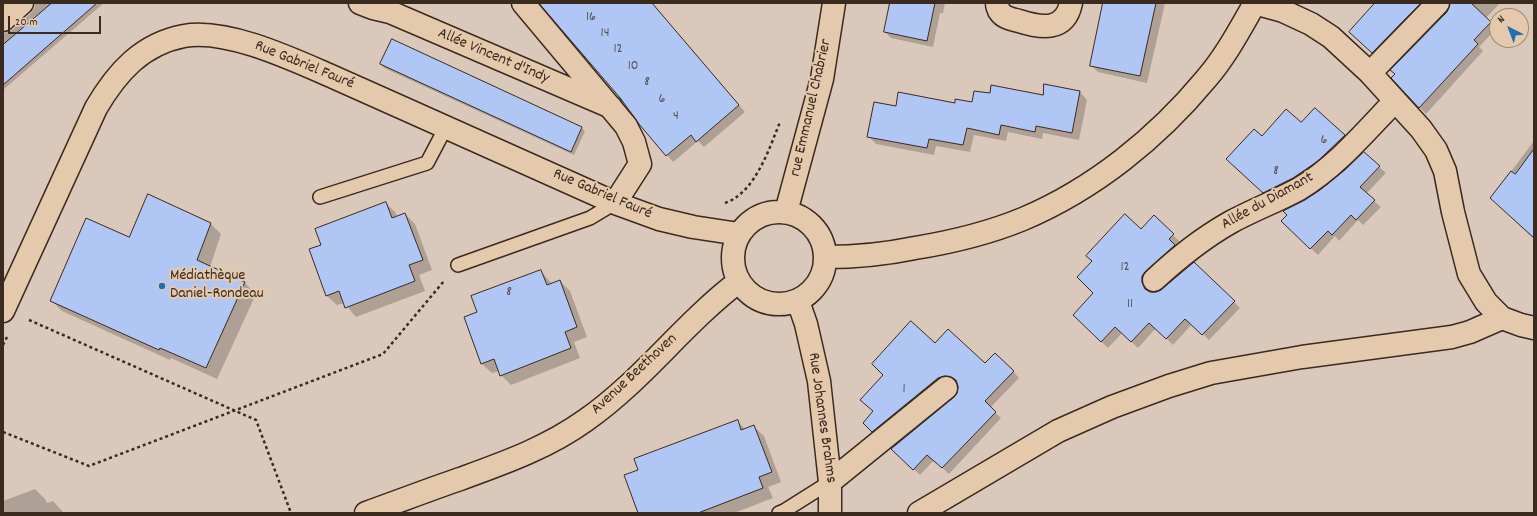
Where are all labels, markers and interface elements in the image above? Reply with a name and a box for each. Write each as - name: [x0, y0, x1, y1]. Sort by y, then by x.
- scale bar: [10, 8, 103, 34]
- north arrow: [1489, 8, 1529, 48]
- house number: 16: [586, 10, 596, 26]
- text: N: [1494, 12, 1509, 28]
- text: 20 m: [15, 14, 38, 31]
- street label: Allée Vincent d'Indy: [434, 25, 552, 89]
- house number: 14: [601, 26, 609, 42]
- street label: Rue Gabriel Fauré: [251, 37, 357, 95]
- street label: rue Emmanuel Chabrier: [787, 37, 837, 179]
- house number: 12: [613, 42, 623, 58]
- house number: 10: [628, 59, 638, 75]
- house number: 8: [644, 75, 650, 91]
- house number: 6: [659, 92, 665, 108]
- house number: 4: [673, 109, 679, 125]
- house number: 6: [1321, 133, 1327, 149]
- house number: 8: [1273, 164, 1279, 180]
- street label: Rue Gabriel Fauré: [550, 166, 654, 224]
- street label: Allée du Diamant: [1219, 169, 1317, 235]
- house number: 12: [1120, 260, 1130, 276]
- place label: Médiathèque Daniel-Rondeau: [170, 267, 264, 305]
- marker: Médiathèque Daniel-Rondeau: [157, 281, 167, 291]
- house number: 8: [506, 285, 512, 301]
- house number: 11: [1127, 297, 1133, 313]
- street label: Avenue Beethoven: [588, 330, 682, 420]
- street label: Rue Johannes Brahms: [802, 352, 840, 484]
- house number: 1: [902, 382, 906, 398]

